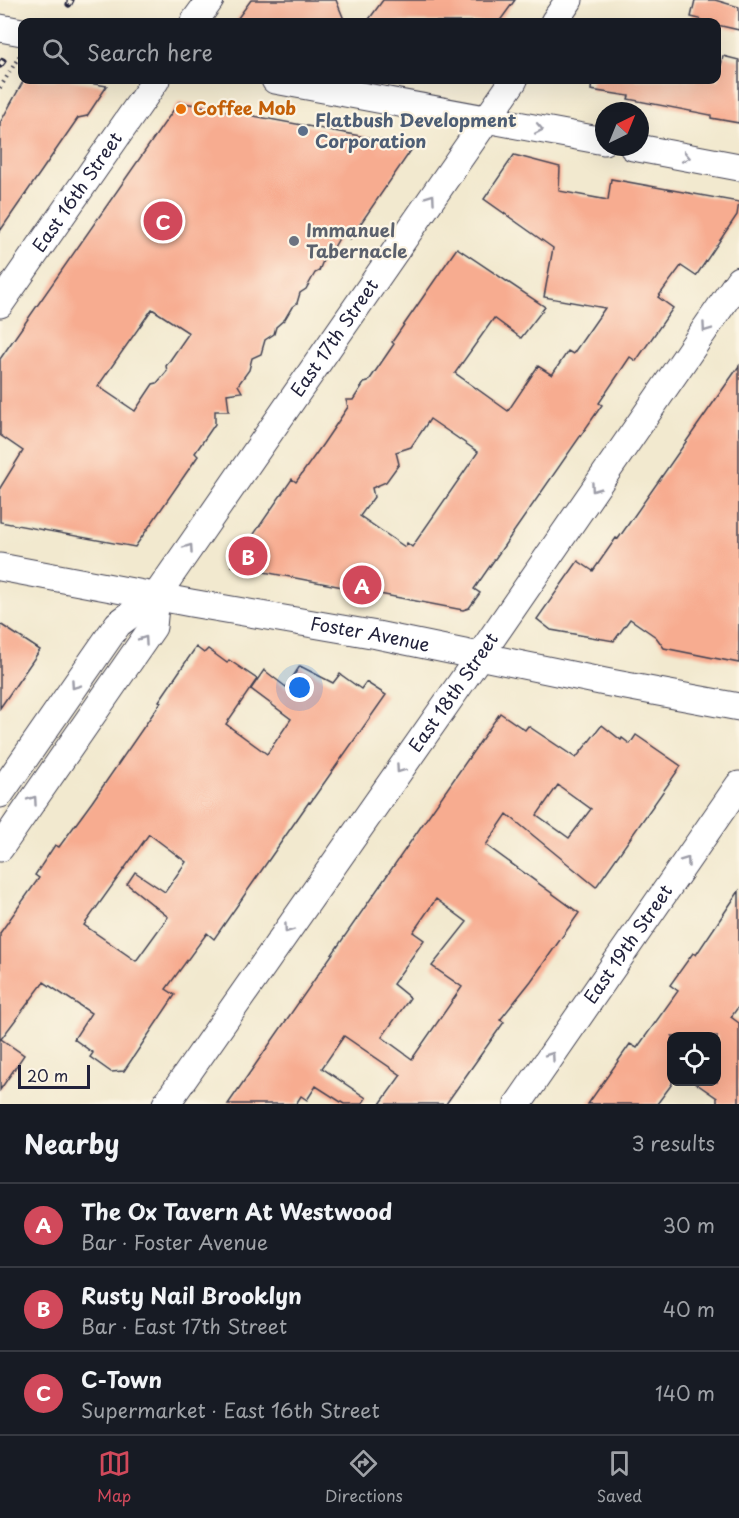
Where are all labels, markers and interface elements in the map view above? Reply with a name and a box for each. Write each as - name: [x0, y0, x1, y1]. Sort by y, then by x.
- search box: [18, 18, 721, 84]
- icon: search: [39, 35, 72, 68]
- text: Search here: [87, 35, 213, 68]
- place label: Coffee Mob: [193, 94, 296, 121]
- marker: Coffee Mob: [174, 102, 188, 116]
- north arrow: [595, 102, 649, 156]
- place label: Flatbush Development Corporation: [315, 106, 517, 154]
- one-way arrow: [534, 122, 544, 135]
- marker: Flatbush Development Corporation: [296, 124, 310, 138]
- street label: East 16th Street: [25, 126, 128, 257]
- one-way arrow: [681, 150, 691, 163]
- one-way arrow: [424, 194, 435, 205]
- pin: C: [144, 198, 182, 244]
- place label: Immanuel Tabernacle: [306, 216, 408, 264]
- marker: Immanuel Tabernacle: [287, 234, 301, 248]
- street label: East 17th Street: [283, 273, 384, 402]
- one-way arrow: [702, 321, 713, 332]
- one-way arrow: [591, 482, 602, 493]
- pin: B: [228, 534, 268, 578]
- one-way arrow: [182, 544, 193, 555]
- pin: A: [342, 562, 382, 608]
- street label: Foster Avenue: [308, 609, 432, 658]
- street label: East 18th Street: [401, 627, 504, 757]
- one-way arrow: [137, 635, 148, 646]
- your location: [285, 673, 314, 702]
- one-way arrow: [71, 679, 82, 690]
- one-way arrow: [396, 763, 407, 774]
- one-way arrow: [26, 796, 37, 807]
- one-way arrow: [679, 857, 690, 868]
- street label: East 19th Street: [576, 879, 678, 1009]
- one-way arrow: [284, 922, 295, 933]
- map controls: [667, 1032, 721, 1086]
- button: locate: [667, 1032, 721, 1086]
- one-way arrow: [544, 1052, 555, 1063]
- scale bar: [18, 1062, 90, 1090]
- text: 20 m: [27, 1063, 68, 1087]
- text: Nearby: [24, 1124, 119, 1163]
- text: 3 results: [632, 1128, 715, 1158]
- text: The Ox Tavern At Westwood: [81, 1194, 392, 1227]
- text: A: [36, 1210, 51, 1240]
- text: 30 m: [662, 1210, 715, 1240]
- text: Bar · Foster Avenue: [81, 1227, 268, 1257]
- text: Rusty Nail Brooklyn: [81, 1278, 302, 1311]
- text: B: [37, 1294, 50, 1324]
- text: 40 m: [663, 1294, 715, 1324]
- text: Bar · East 17th Street: [81, 1311, 287, 1341]
- text: C-Town: [81, 1362, 162, 1395]
- text: C: [36, 1378, 51, 1408]
- text: 140 m: [655, 1378, 715, 1408]
- text: Supermarket · East 16th Street: [81, 1395, 380, 1425]
- tab: Map: [97, 1447, 131, 1507]
- tab: Directions: [325, 1447, 403, 1507]
- tab: Saved: [597, 1447, 642, 1507]

